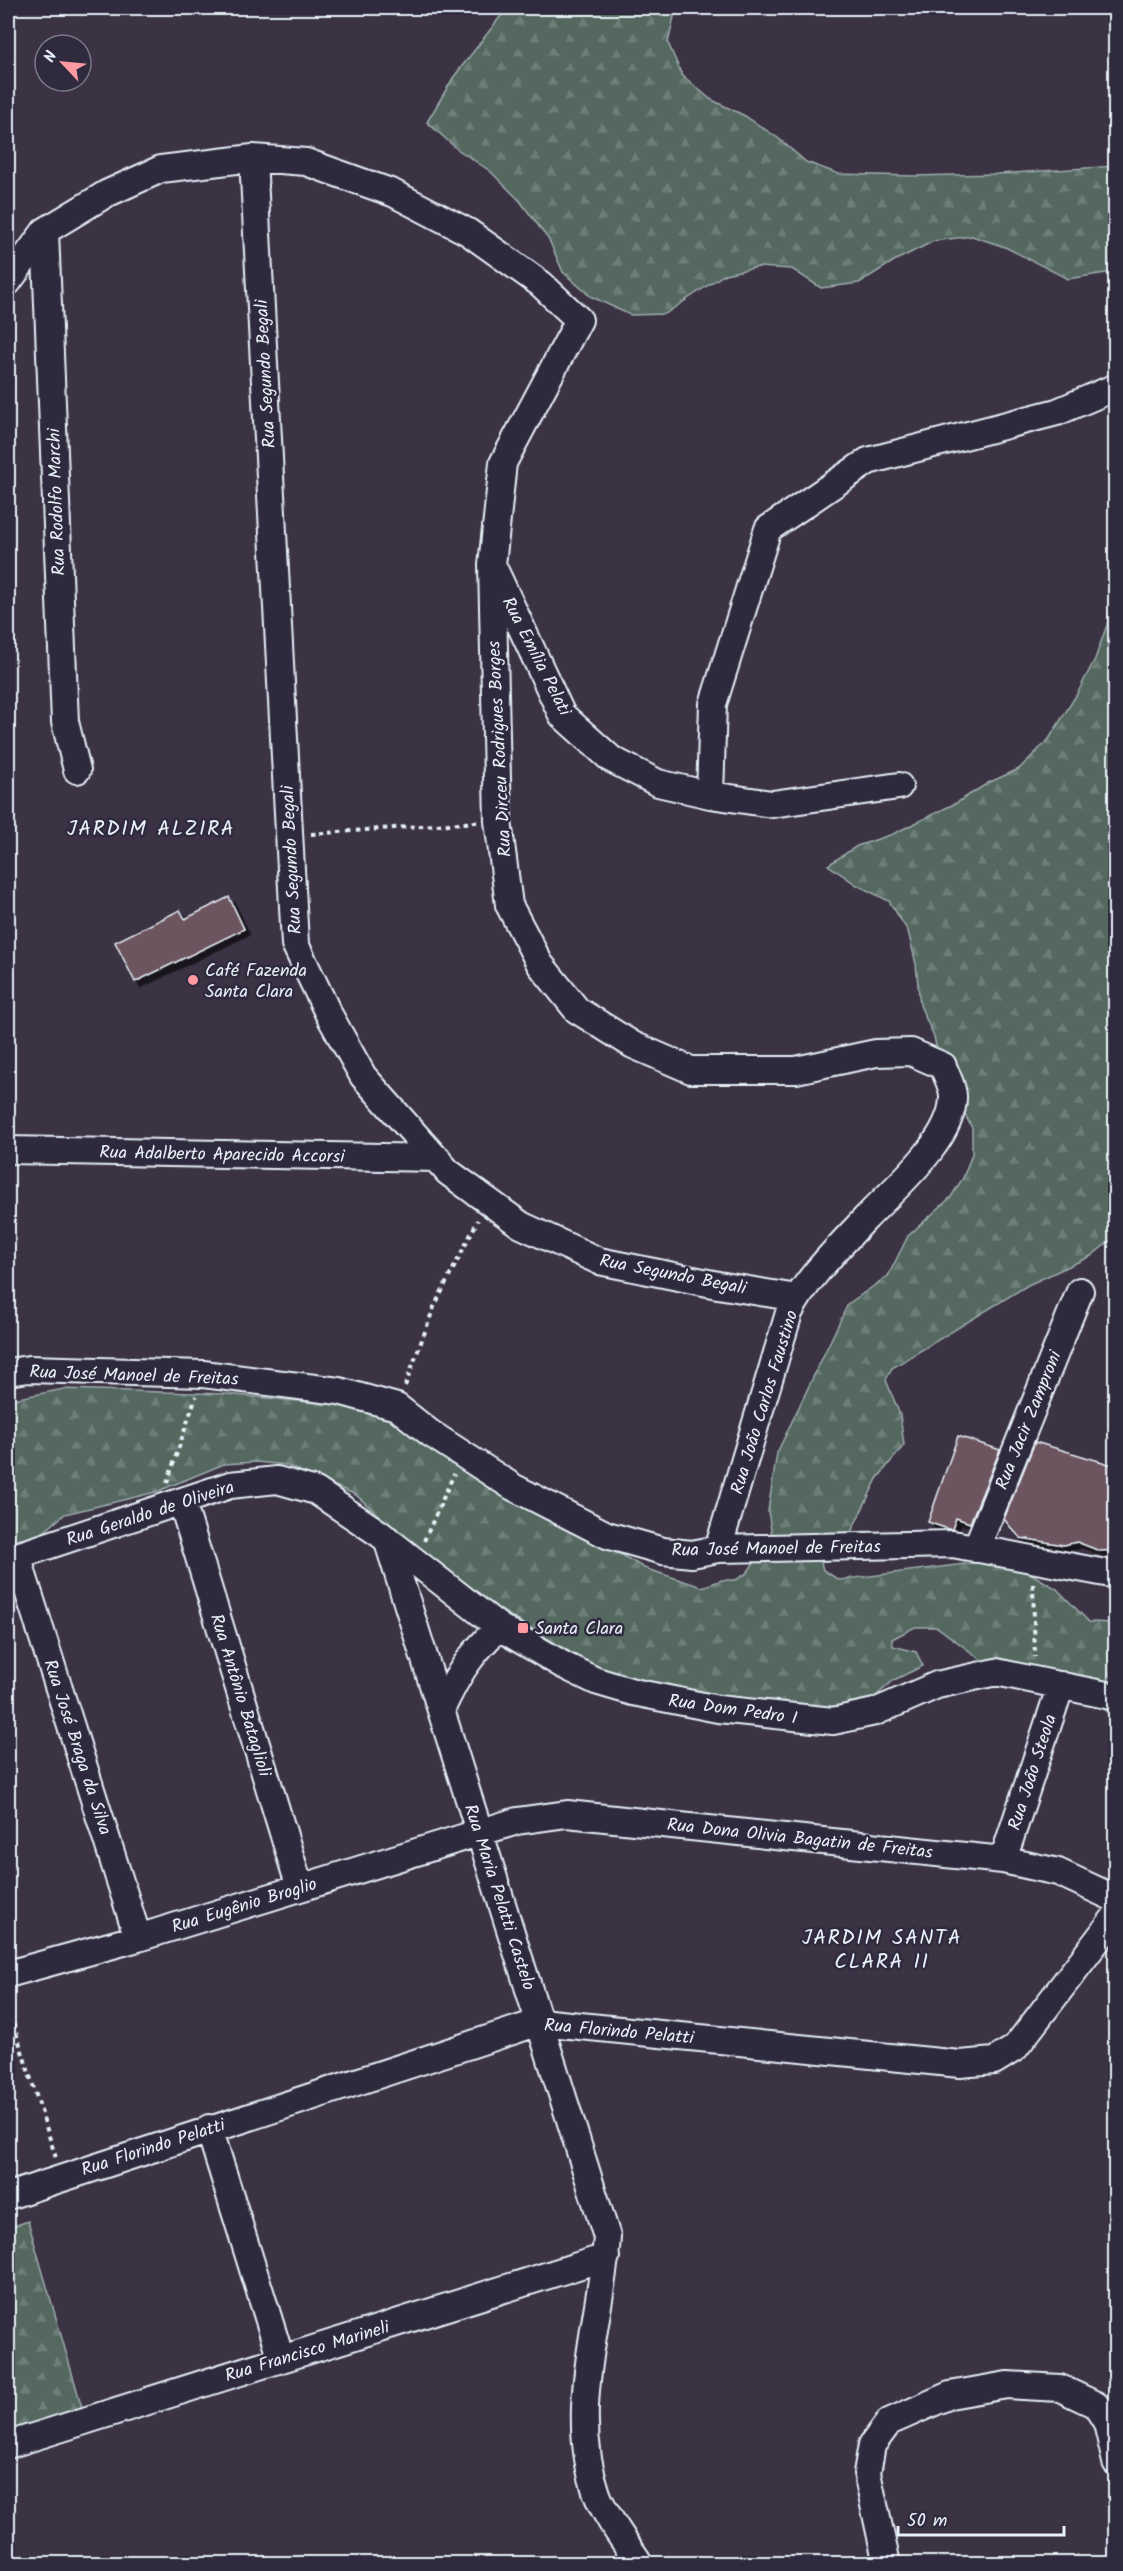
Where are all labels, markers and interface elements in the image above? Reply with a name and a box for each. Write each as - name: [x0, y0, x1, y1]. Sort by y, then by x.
- north arrow: [33, 33, 93, 93]
- text: N: [37, 47, 64, 67]
- street label: Rua Segundo Begali: [248, 298, 285, 449]
- street label: Rua Rodolfo Marchi: [40, 427, 75, 576]
- street label: Rua Emília Pelati: [493, 592, 578, 722]
- street label: Rua Dirceu Rodrigues Borges: [480, 640, 521, 858]
- street label: Rua Segundo Begali: [274, 784, 311, 935]
- district label: JARDIM ALZIRA: [67, 813, 235, 846]
- place label: Café Fazenda Santa Clara: [205, 957, 307, 1007]
- marker: Café Fazenda Santa Clara: [186, 973, 200, 987]
- street label: Rua Adalberto Aparecido Accorsi: [99, 1139, 346, 1172]
- street label: Rua Segundo Begali: [597, 1247, 749, 1304]
- street label: Rua João Carlos Faustino: [724, 1307, 807, 1498]
- street label: Rua Jacir Zamproni: [988, 1346, 1071, 1494]
- street label: Rua José Manoel de Freitas: [29, 1358, 239, 1395]
- street label: Rua Geraldo de Oliveira: [63, 1474, 238, 1555]
- street label: Rua José Manoel de Freitas: [671, 1533, 881, 1566]
- street label: Rua Antônio Bataglioli: [201, 1610, 278, 1781]
- place label: Santa Clara: [535, 1615, 623, 1644]
- marker: Santa Clara: [516, 1621, 530, 1635]
- street label: Rua José Braga da Silva: [34, 1656, 119, 1839]
- street label: Rua Dom Pedro I: [666, 1687, 799, 1734]
- street label: Rua João Steola: [1001, 1710, 1066, 1834]
- street label: Rua Maria Pelatti Castelo: [455, 1801, 542, 1994]
- street label: Rua Dona Olivia Bagatin de Freitas: [665, 1811, 935, 1868]
- street label: Rua Eugênio Broglio: [168, 1871, 321, 1942]
- district label: JARDIM SANTA CLARA II: [802, 1922, 962, 1979]
- street label: Rua Florindo Pelatti: [543, 2012, 696, 2054]
- street label: Rua Florindo Pelatti: [78, 2111, 230, 2185]
- street label: Rua Francisco Marineli: [222, 2313, 394, 2391]
- scale bar: [898, 2499, 1064, 2537]
- text: 50 m: [907, 2507, 947, 2536]

